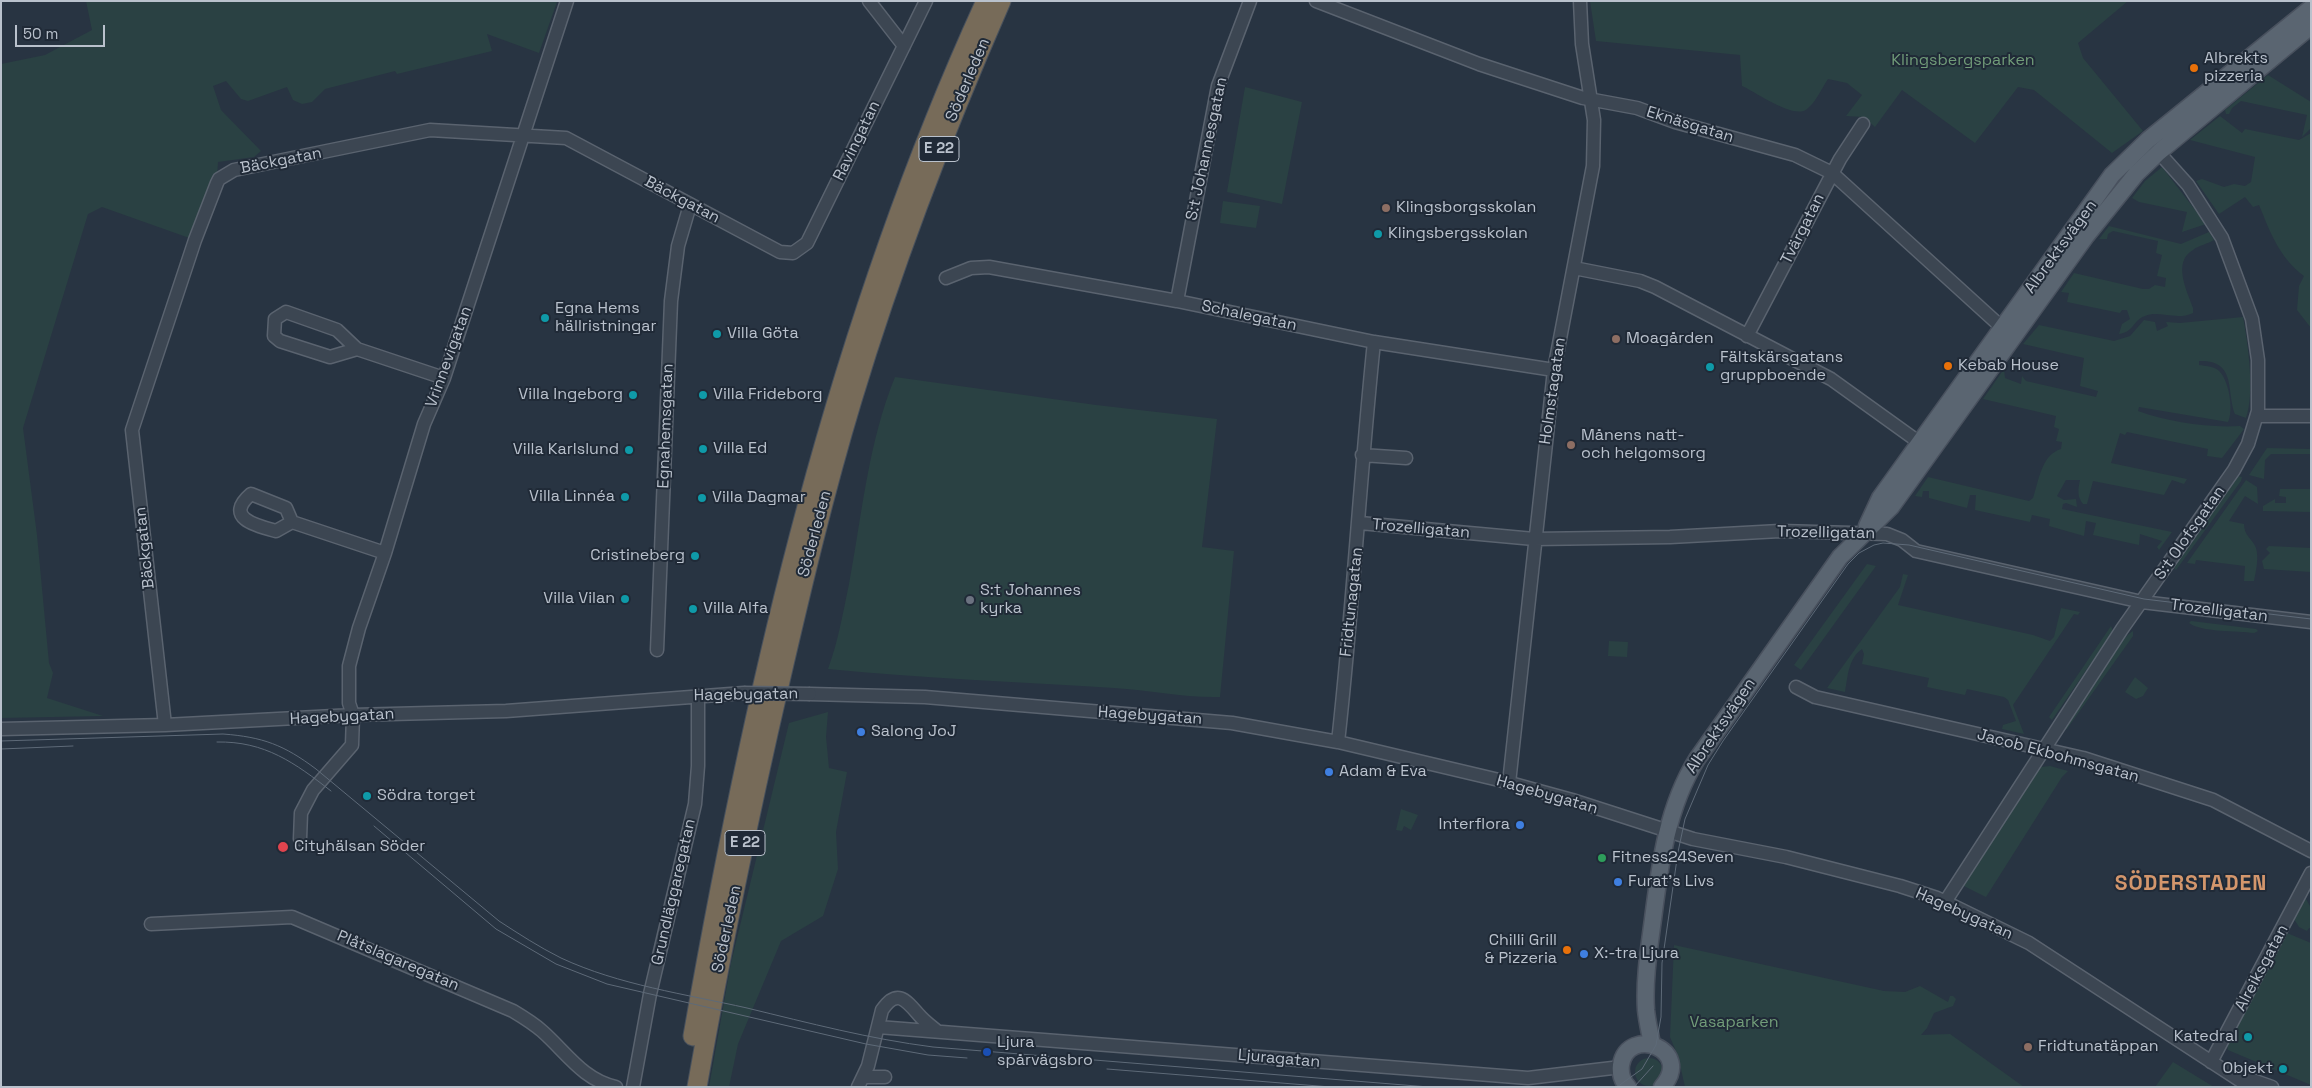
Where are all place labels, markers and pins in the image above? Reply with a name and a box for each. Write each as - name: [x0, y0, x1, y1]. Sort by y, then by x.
- place label: Albrekts pizzeria: [2204, 49, 2268, 87]
- marker: Albrekts pizzeria: [2188, 62, 2200, 74]
- place label: Klingsborgsskolan: [1396, 198, 1536, 218]
- marker: Klingsborgsskolan: [1380, 202, 1392, 214]
- place label: Klingsbergsskolan: [1388, 224, 1528, 244]
- marker: Klingsbergsskolan: [1372, 228, 1384, 240]
- place label: Egna Hems hällristningar: [555, 299, 656, 337]
- marker: Egna Hems hällristningar: [539, 312, 551, 324]
- place label: Villa Göta: [727, 324, 799, 344]
- marker: Villa Göta: [711, 328, 723, 340]
- place label: Moagården: [1626, 329, 1714, 349]
- marker: Moagården: [1610, 333, 1622, 345]
- place label: Fältskärsgatans gruppboende: [1720, 348, 1843, 386]
- place label: Kebab House: [1958, 356, 2059, 376]
- marker: Kebab House: [1942, 360, 1954, 372]
- marker: Fältskärsgatans gruppboende: [1704, 361, 1716, 373]
- place label: Villa Ingeborg: [518, 385, 623, 405]
- place label: Villa Frideborg: [713, 385, 823, 405]
- marker: Villa Ingeborg: [627, 389, 639, 401]
- marker: Villa Frideborg: [697, 389, 709, 401]
- place label: Månens natt- och helgomsorg: [1581, 426, 1706, 464]
- place label: Villa Ed: [713, 439, 767, 459]
- marker: Månens natt- och helgomsorg: [1565, 439, 1577, 451]
- place label: Villa Karlslund: [513, 440, 619, 460]
- marker: Villa Ed: [697, 443, 709, 455]
- marker: Villa Karlslund: [623, 444, 635, 456]
- place label: Villa Linnéa: [529, 487, 615, 507]
- place label: Villa Dagmar: [712, 488, 806, 508]
- marker: Villa Linnéa: [619, 491, 631, 503]
- marker: Villa Dagmar: [696, 492, 708, 504]
- place label: Cristineberg: [590, 546, 685, 566]
- marker: Cristineberg: [689, 550, 701, 562]
- place label: S:t Johannes kyrka: [980, 581, 1081, 619]
- place label: Villa Vilan: [543, 589, 615, 609]
- marker: Villa Vilan: [619, 593, 631, 605]
- marker: S:t Johannes kyrka: [964, 594, 976, 606]
- place label: Villa Alfa: [703, 599, 768, 619]
- marker: Villa Alfa: [687, 603, 699, 615]
- place label: Salong JoJ: [871, 722, 956, 742]
- marker: Salong JoJ: [855, 726, 867, 738]
- place label: Adam & Eva: [1339, 762, 1427, 782]
- marker: Adam & Eva: [1323, 766, 1335, 778]
- place label: Södra torget: [377, 786, 476, 806]
- marker: Södra torget: [361, 790, 373, 802]
- place label: Interflora: [1438, 815, 1510, 835]
- marker: Interflora: [1514, 819, 1526, 831]
- place label: Cityhälsan Söder: [294, 837, 425, 857]
- marker: Cityhälsan Söder: [276, 840, 290, 854]
- place label: Fitness24Seven: [1612, 848, 1734, 868]
- marker: Fitness24Seven: [1596, 852, 1608, 864]
- place label: Furat's Livs: [1628, 872, 1714, 892]
- marker: Furat's Livs: [1612, 876, 1624, 888]
- place label: Chilli Grill & Pizzeria: [1485, 931, 1557, 969]
- marker: Chilli Grill & Pizzeria: [1561, 944, 1573, 956]
- place label: X:-tra Ljura: [1594, 944, 1679, 964]
- marker: X:-tra Ljura: [1578, 948, 1590, 960]
- place label: Katedral: [2174, 1027, 2238, 1047]
- marker: Katedral: [2242, 1031, 2254, 1043]
- place label: Ljura spårvägsbro: [997, 1033, 1093, 1071]
- place label: Fridtunatäppan: [2038, 1037, 2159, 1057]
- marker: Fridtunatäppan: [2022, 1041, 2034, 1053]
- marker: Ljura spårvägsbro: [981, 1046, 993, 1058]
- place label: Objekt: [2223, 1059, 2273, 1079]
- marker: Objekt: [2277, 1063, 2289, 1075]

